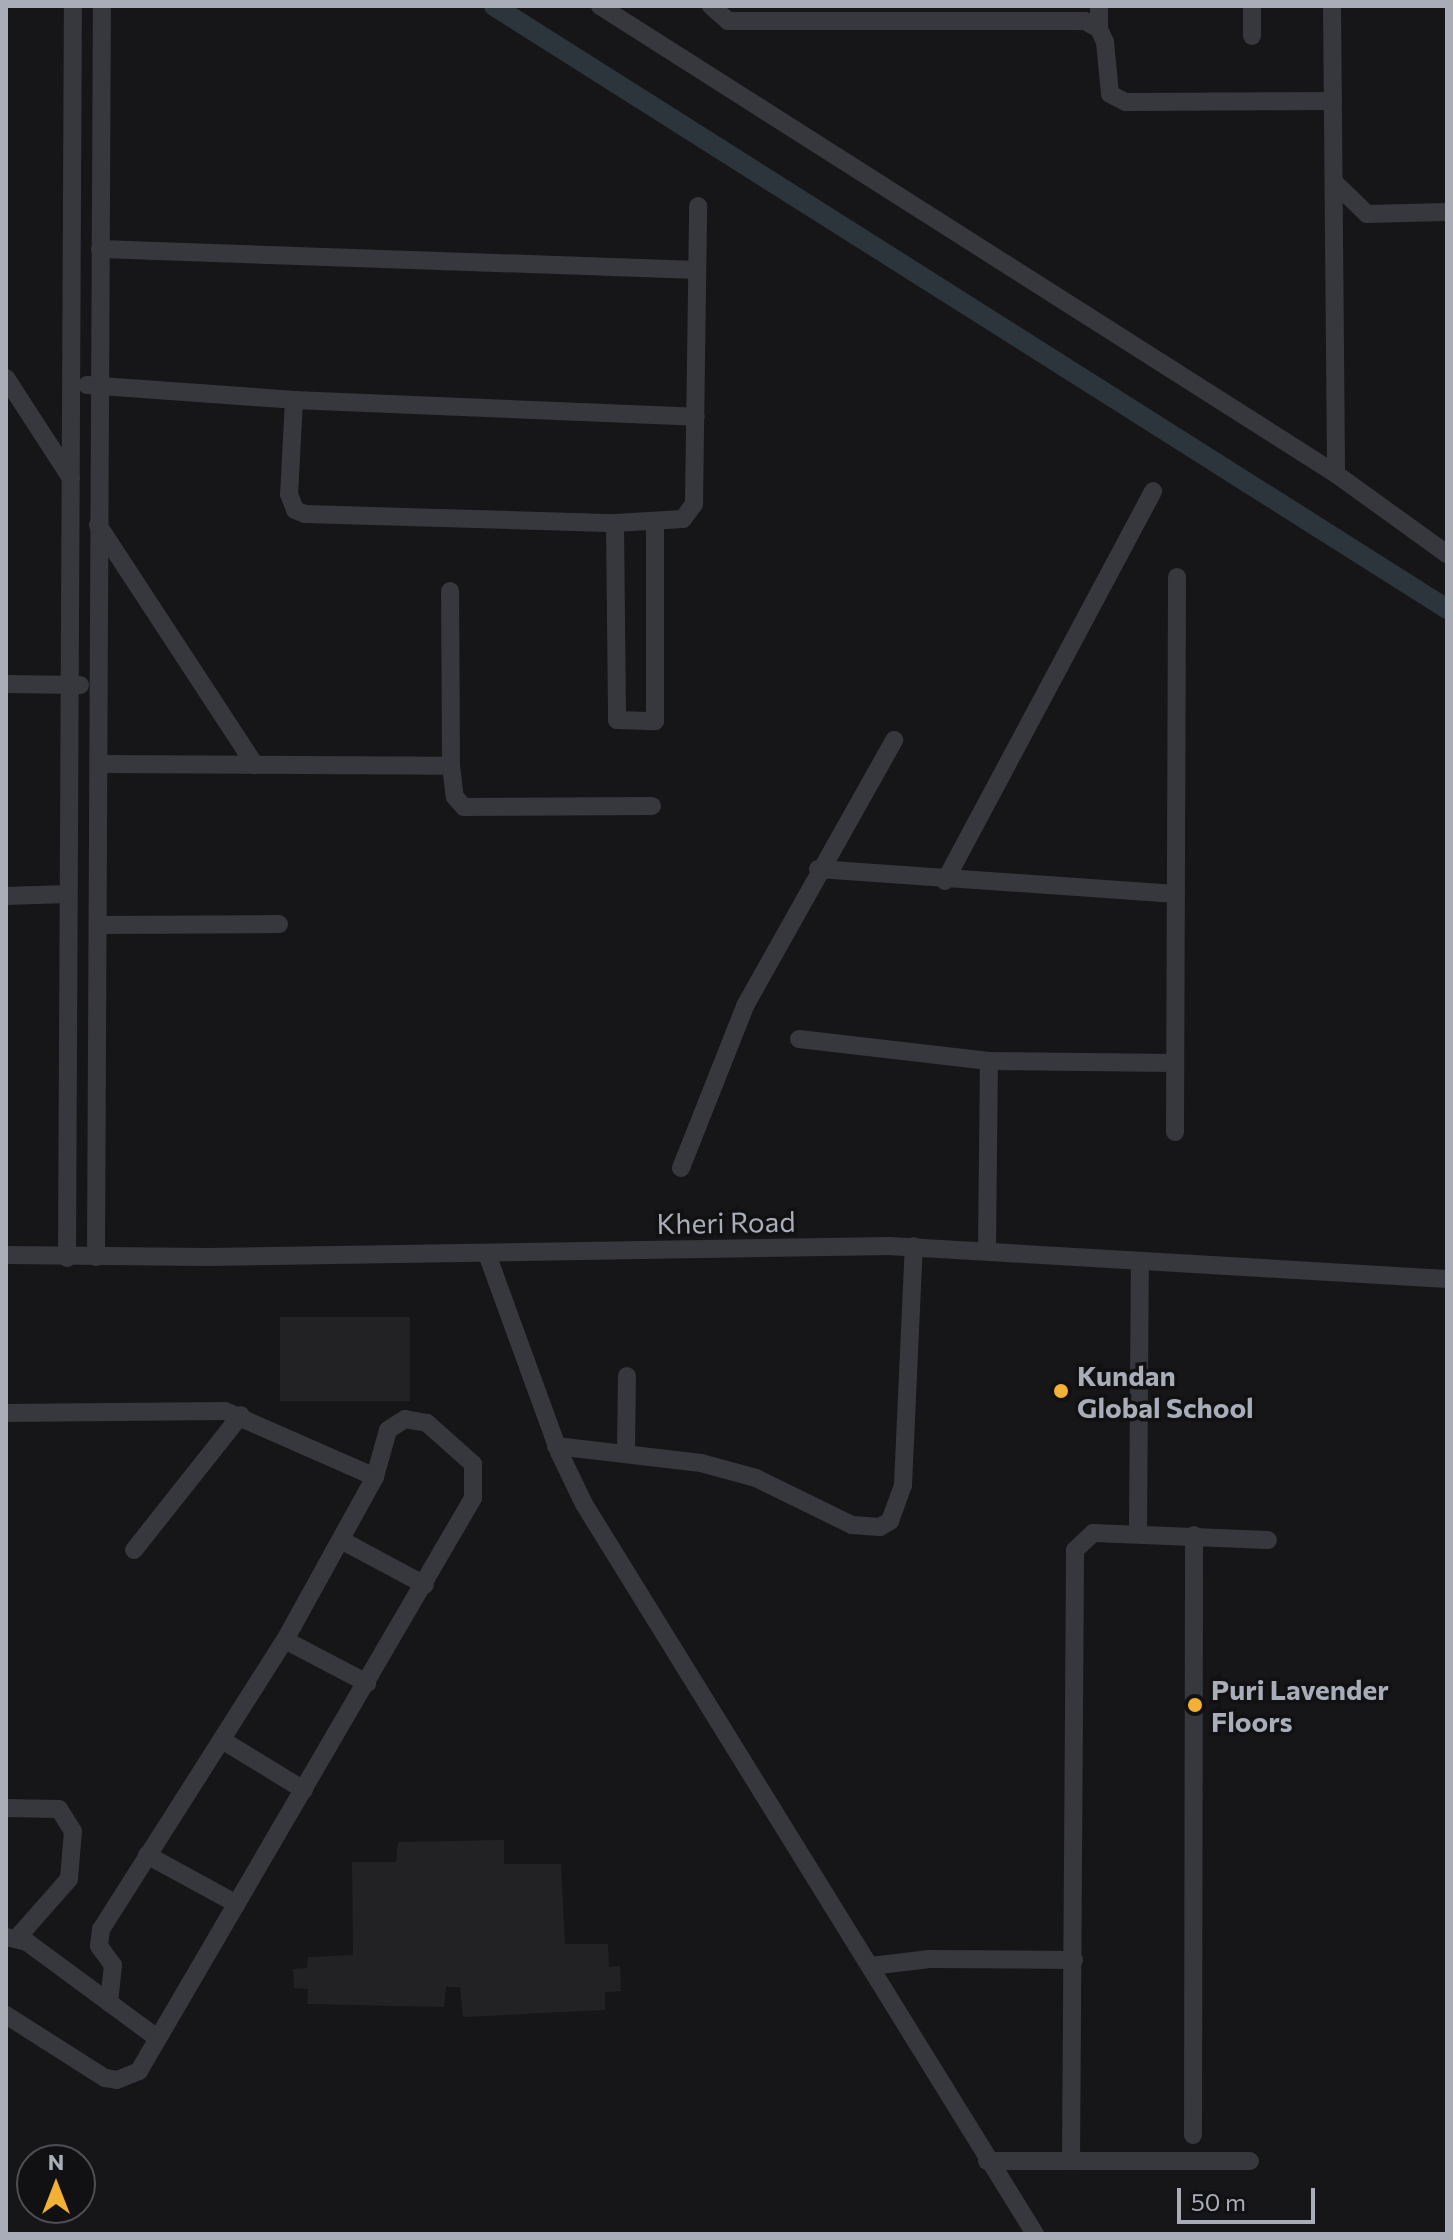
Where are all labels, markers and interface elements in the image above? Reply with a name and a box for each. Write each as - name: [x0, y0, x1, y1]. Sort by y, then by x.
- street label: Kheri Road: [656, 1204, 796, 1240]
- place label: Kundan Global School: [1077, 1358, 1254, 1424]
- marker: Kundan Global School: [1052, 1382, 1070, 1400]
- place label: Puri Lavender Floors: [1211, 1672, 1389, 1738]
- marker: Puri Lavender Floors: [1186, 1696, 1204, 1714]
- north arrow: [16, 2144, 96, 2224]
- text: N: [48, 2148, 64, 2175]
- scale bar: [1181, 2172, 1319, 2222]
- text: 50 m: [1191, 2187, 1246, 2216]

